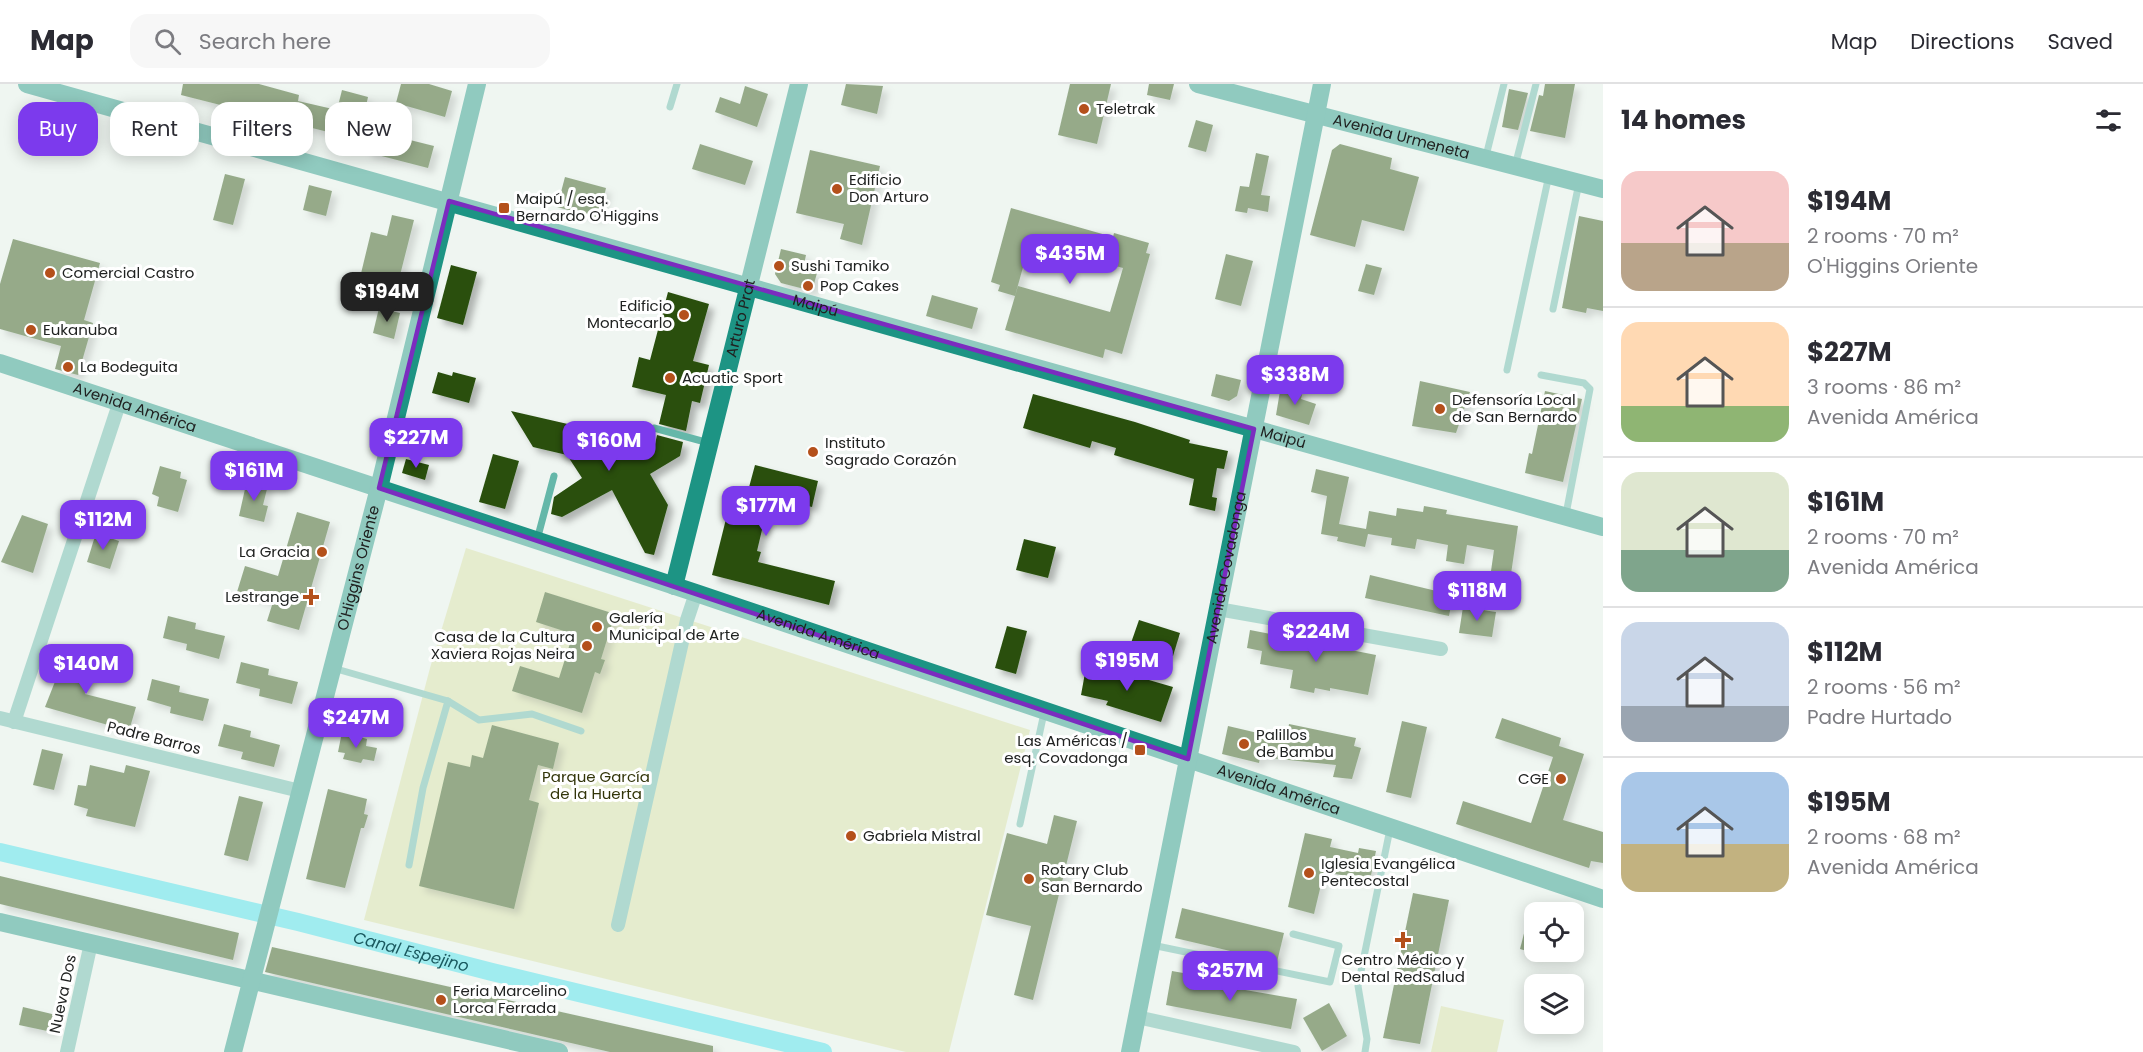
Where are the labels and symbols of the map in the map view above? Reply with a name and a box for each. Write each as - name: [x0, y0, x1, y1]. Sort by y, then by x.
- place label: Teletrak: [1096, 98, 1156, 119]
- marker: Teletrak: [1077, 102, 1091, 116]
- street label: Avenida Urmeneta: [1331, 108, 1472, 164]
- place label: Edificio Don Arturo: [849, 169, 929, 207]
- marker: Edificio Don Arturo: [830, 182, 844, 196]
- place label: Maipú / esq. Bernardo O'Higgins: [516, 188, 659, 226]
- marker: Maipú / esq. Bernardo O'Higgins: [497, 201, 511, 215]
- pin: $435M: [1028, 234, 1112, 285]
- place label: Sushi Tamiko: [791, 255, 889, 276]
- marker: Sushi Tamiko: [772, 259, 786, 273]
- place label: Comercial Castro: [62, 262, 194, 283]
- marker: Comercial Castro: [43, 266, 57, 280]
- pin: $194M: [345, 272, 429, 323]
- place label: Pop Cakes: [820, 275, 899, 296]
- street label: Arturo Prat: [720, 277, 760, 359]
- marker: Pop Cakes: [801, 279, 815, 293]
- street label: Maipú: [790, 289, 841, 322]
- place label: Edificio Montecarlo: [587, 295, 672, 333]
- marker: Edificio Montecarlo: [677, 308, 691, 322]
- place label: Eukanuba: [43, 319, 118, 340]
- marker: Eukanuba: [24, 323, 38, 337]
- pin: $338M: [1253, 355, 1337, 406]
- place label: La Bodeguita: [80, 356, 178, 377]
- marker: La Bodeguita: [61, 360, 75, 374]
- place label: Acuatic Sport: [682, 367, 783, 388]
- marker: Acuatic Sport: [663, 371, 677, 385]
- street label: Avenida América: [70, 377, 199, 437]
- place label: Defensoría Local de San Bernardo: [1452, 389, 1577, 427]
- marker: Defensoría Local de San Bernardo: [1433, 402, 1447, 416]
- pin: $227M: [374, 418, 458, 469]
- street label: Maipú: [1258, 420, 1309, 453]
- pin: $160M: [567, 421, 651, 472]
- place label: Instituto Sagrado Corazón: [825, 432, 957, 470]
- marker: Instituto Sagrado Corazón: [806, 445, 820, 459]
- pin: $161M: [212, 451, 296, 502]
- pin: $177M: [724, 486, 808, 537]
- street label: Avenida Covadonga: [1200, 489, 1251, 645]
- pin: $112M: [61, 500, 145, 551]
- street label: O'Higgins Oriente: [332, 503, 384, 633]
- place label: La Gracia: [239, 541, 310, 562]
- marker: La Gracia: [315, 545, 329, 559]
- pin: $118M: [1435, 571, 1519, 622]
- place label: Lestrange: [225, 586, 299, 607]
- marker: Lestrange: [304, 590, 318, 604]
- street label: Avenida América: [754, 603, 883, 664]
- place label: Galería Municipal de Arte: [609, 607, 740, 645]
- pin: $224M: [1274, 612, 1358, 663]
- marker: Galería Municipal de Arte: [590, 620, 604, 634]
- place label: Casa de la Cultura Xaviera Rojas Neira: [431, 626, 575, 664]
- marker: Casa de la Cultura Xaviera Rojas Neira: [580, 639, 594, 653]
- pin: $195M: [1085, 641, 1169, 692]
- pin: $140M: [44, 644, 128, 695]
- pin: $247M: [314, 698, 398, 749]
- street label: Padre Barros: [105, 716, 203, 759]
- place label: Palillos de Bambu: [1256, 724, 1334, 762]
- place label: Las Américas / esq. Covadonga: [1004, 730, 1128, 768]
- marker: Palillos de Bambu: [1237, 737, 1251, 751]
- marker: Las Américas / esq. Covadonga: [1133, 743, 1147, 757]
- street label: Avenida América: [1214, 759, 1343, 820]
- park label: Parque García de la Huerta: [542, 766, 650, 804]
- place label: CGE: [1518, 768, 1549, 789]
- marker: CGE: [1554, 772, 1568, 786]
- place label: Gabriela Mistral: [863, 825, 981, 846]
- marker: Gabriela Mistral: [844, 829, 858, 843]
- place label: Iglesia Evangélica Pentecostal: [1321, 853, 1455, 891]
- place label: Rotary Club San Bernardo: [1041, 859, 1143, 897]
- marker: Iglesia Evangélica Pentecostal: [1302, 866, 1316, 880]
- marker: Rotary Club San Bernardo: [1022, 872, 1036, 886]
- water label: Canal Espejino: [351, 926, 471, 978]
- marker: Centro Médico y Dental RedSalud: [1394, 931, 1412, 949]
- place label: Centro Médico y Dental RedSalud: [1341, 949, 1465, 987]
- pin: $257M: [1188, 951, 1272, 1002]
- street label: Nueva Dos: [44, 952, 81, 1035]
- place label: Feria Marcelino Lorca Ferrada: [453, 980, 567, 1018]
- marker: Feria Marcelino Lorca Ferrada: [434, 993, 448, 1007]

